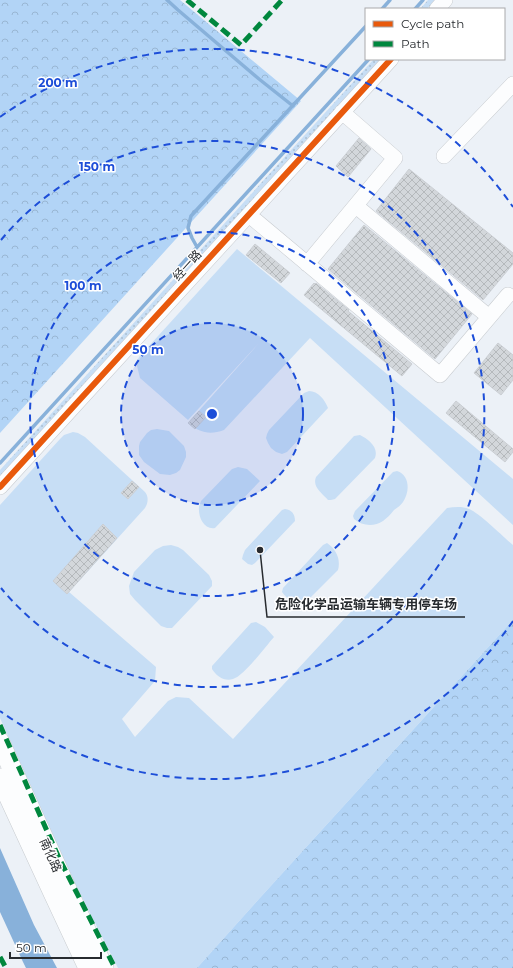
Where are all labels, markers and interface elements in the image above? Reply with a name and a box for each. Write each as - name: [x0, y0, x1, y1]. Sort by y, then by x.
- legend: [365, 8, 505, 60]
- text: Cycle path: [401, 16, 464, 31]
- text: Path: [401, 36, 430, 51]
- text: 200 m: [38, 75, 78, 90]
- text: 150 m: [79, 159, 115, 174]
- street label: 经一路: [169, 247, 205, 283]
- text: 100 m: [65, 278, 101, 293]
- text: 50 m: [132, 342, 164, 357]
- centre of rings: [205, 407, 219, 421]
- callout: 危险化学品运输车辆专用停车场: [267, 592, 465, 617]
- text: 危险化学品运输车辆专用停车场: [275, 596, 457, 612]
- street label: 南化路: [37, 835, 65, 875]
- scale bar: [10, 934, 101, 960]
- text: 50 m: [16, 940, 47, 955]

